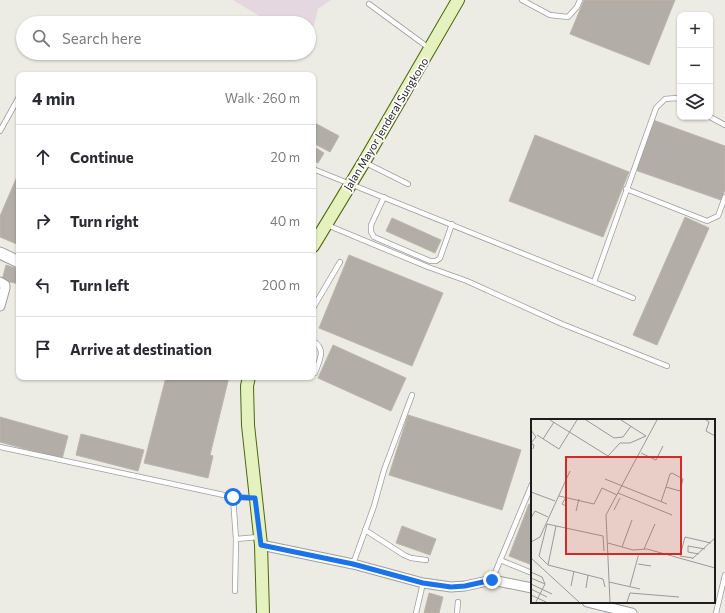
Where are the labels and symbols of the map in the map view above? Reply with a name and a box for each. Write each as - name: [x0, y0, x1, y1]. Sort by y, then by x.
- street label: Jalan Mayor Jenderal Sungkono: [341, 54, 432, 193]
- inset map: [531, 419, 715, 603]
- route start: [224, 488, 242, 506]
- route end: [483, 571, 501, 589]

